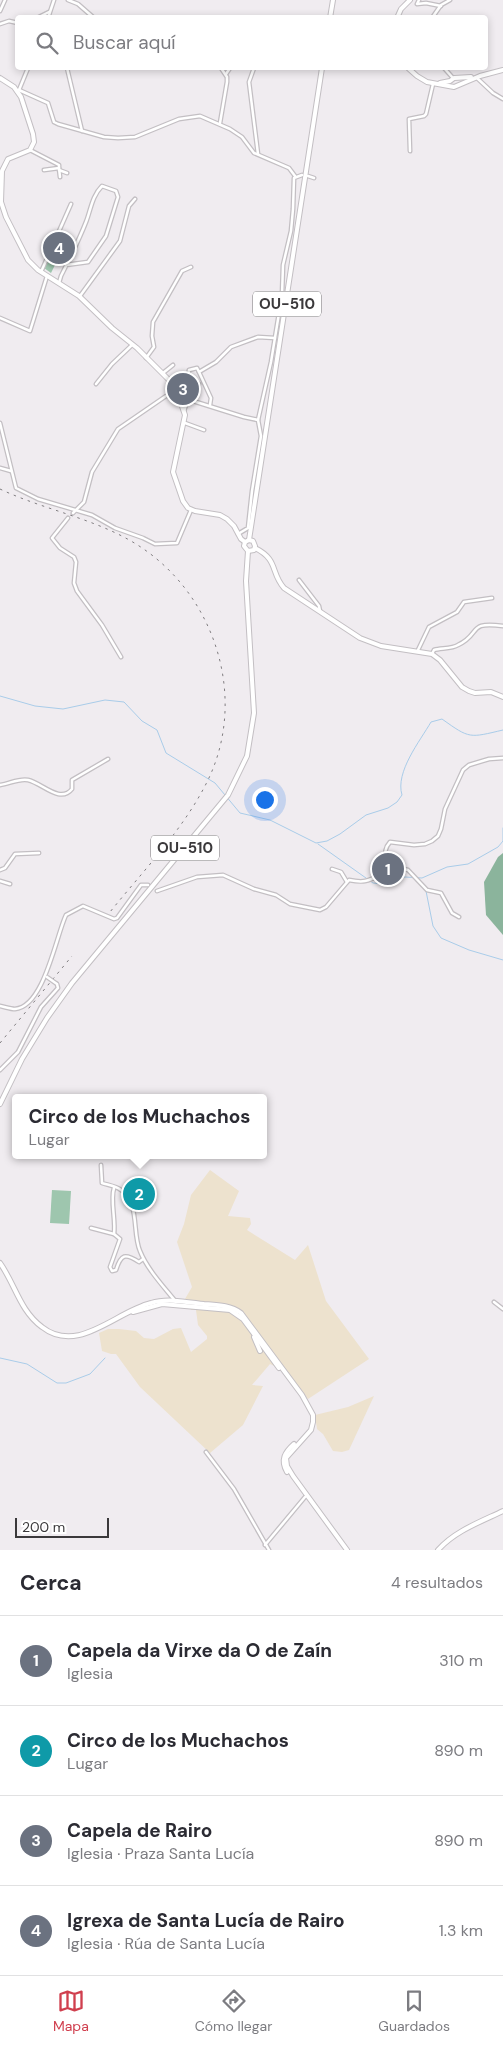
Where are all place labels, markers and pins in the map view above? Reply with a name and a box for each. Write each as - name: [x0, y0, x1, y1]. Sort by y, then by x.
- pin: 4: [43, 229, 75, 267]
- pin: 3: [167, 370, 199, 408]
- pin: 1: [372, 850, 404, 888]
- pin: 2: [123, 1175, 155, 1213]

